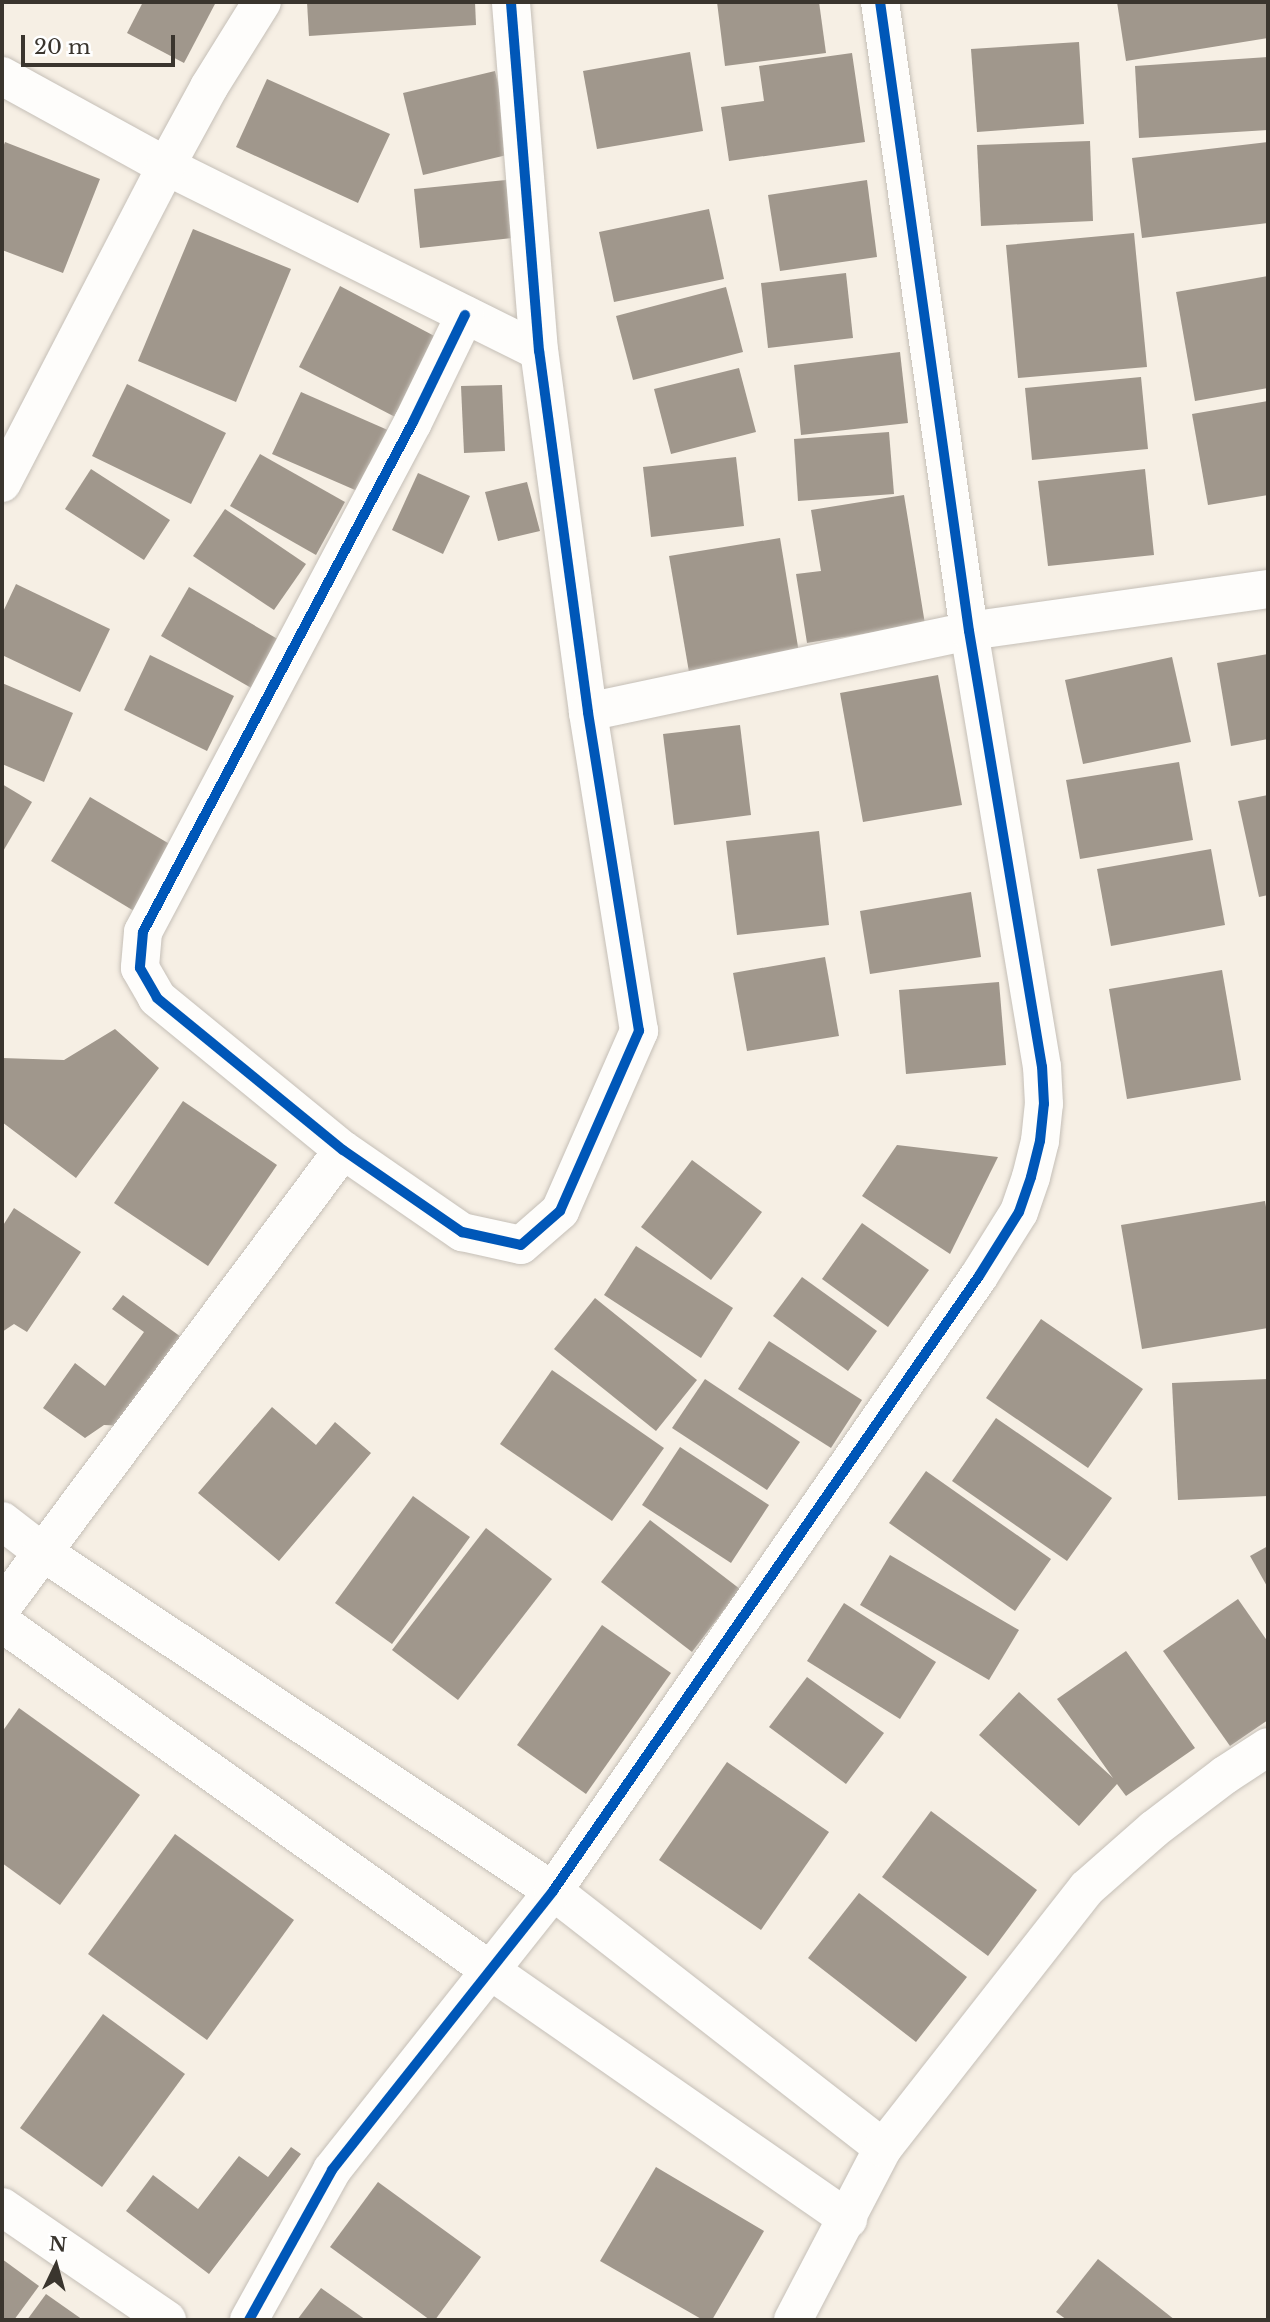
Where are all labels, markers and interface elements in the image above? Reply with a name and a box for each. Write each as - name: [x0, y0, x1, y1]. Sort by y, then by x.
- scale bar: [24, 21, 178, 65]
- text: 20 m: [34, 34, 91, 60]
- north arrow: [21, 2231, 91, 2301]
- text: N: [48, 2232, 68, 2257]

